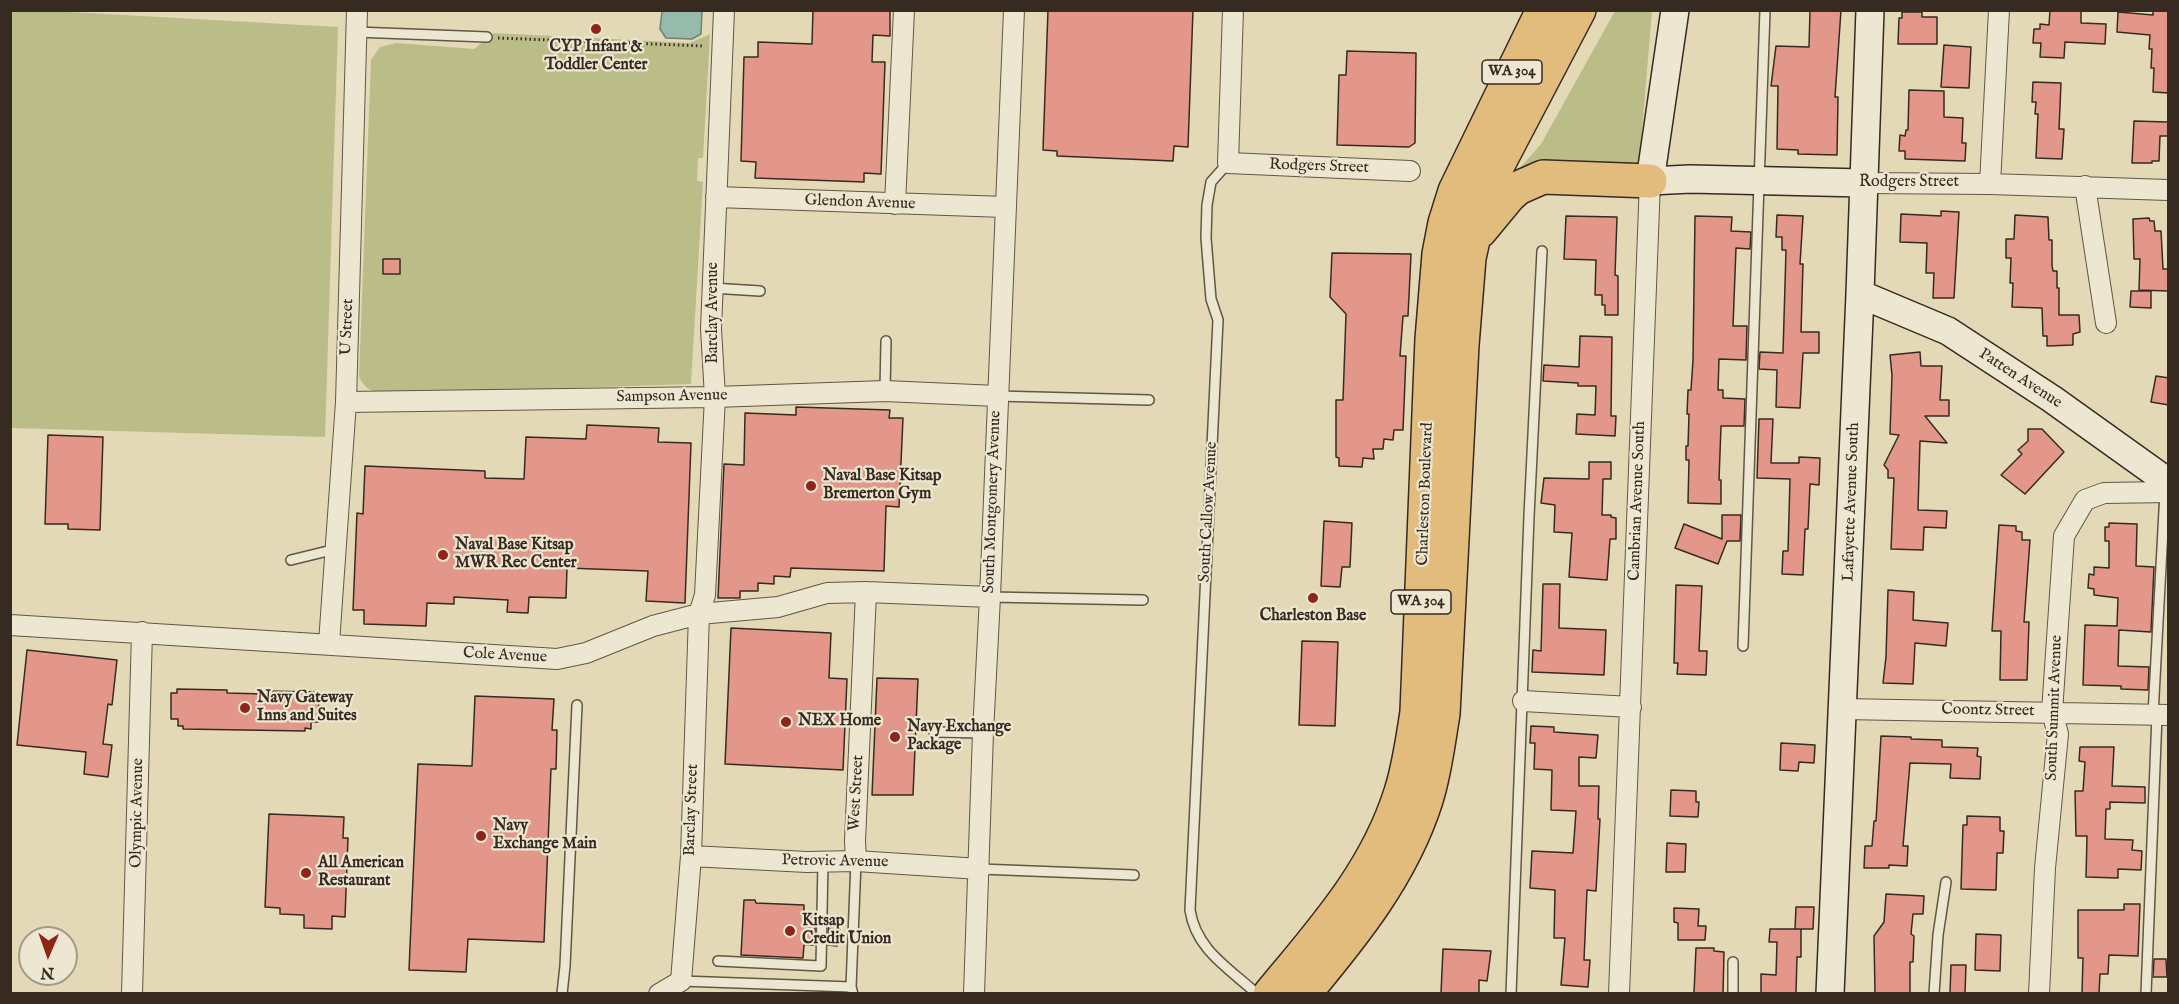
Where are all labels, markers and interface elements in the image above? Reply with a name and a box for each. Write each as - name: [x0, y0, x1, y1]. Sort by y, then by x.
- marker: CYP Infant & Toddler Center: [589, 22, 603, 36]
- place label: CYP Infant & Toddler Center: [545, 38, 647, 76]
- road number: WA 304: [1482, 60, 1542, 84]
- street label: Rodgers Street: [1269, 156, 1369, 178]
- street label: Rodgers Street: [1859, 173, 1959, 193]
- street label: Glendon Avenue: [804, 191, 916, 215]
- street label: Barclay Avenue: [704, 262, 724, 364]
- street label: U Street: [337, 298, 359, 356]
- street label: Patten Avenue: [1975, 345, 2065, 413]
- street label: Sampson Avenue: [616, 386, 728, 408]
- street label: South Montgomery Avenue: [980, 410, 1006, 594]
- street label: Cambrian Avenue South: [1626, 421, 1650, 581]
- street label: Charleston Boulevard: [1414, 422, 1438, 566]
- street label: Lafayette Avenue South: [1840, 422, 1864, 582]
- street label: South Callow Avenue: [1196, 441, 1222, 583]
- place label: Naval Base Kitsap Bremerton Gym: [823, 467, 941, 505]
- marker: Naval Base Kitsap Bremerton Gym: [804, 479, 818, 493]
- place label: Naval Base Kitsap MWR Rec Center: [455, 536, 577, 574]
- marker: Naval Base Kitsap MWR Rec Center: [436, 548, 450, 562]
- road number: WA 304: [1391, 590, 1451, 614]
- marker: Charleston Base: [1306, 591, 1320, 605]
- place label: Charleston Base: [1260, 607, 1366, 627]
- street label: South Summit Avenue: [2043, 635, 2067, 781]
- street label: Cole Avenue: [463, 644, 547, 668]
- place label: Navy Gateway Inns and Suites: [257, 689, 357, 727]
- marker: Navy Gateway Inns and Suites: [238, 701, 252, 715]
- street label: Coontz Street: [1941, 701, 2035, 721]
- place label: NEX Home: [798, 712, 881, 732]
- marker: NEX Home: [779, 715, 793, 729]
- place label: Navy Exchange Package: [907, 718, 1011, 756]
- marker: Navy Exchange Package: [888, 730, 902, 744]
- street label: West Street: [845, 754, 869, 832]
- street label: Olympic Avenue: [127, 758, 149, 868]
- street label: Barclay Street: [681, 763, 703, 857]
- place label: Navy Exchange Main: [493, 817, 597, 855]
- marker: Navy Exchange Main: [474, 829, 488, 843]
- street label: Petrovic Avenue: [781, 851, 889, 873]
- place label: All American Restaurant: [318, 854, 404, 892]
- marker: All American Restaurant: [299, 866, 313, 880]
- place label: Kitsap Credit Union: [802, 912, 891, 950]
- marker: Kitsap Credit Union: [783, 924, 797, 938]
- north arrow: [18, 926, 78, 986]
- text: N: [40, 962, 55, 982]

